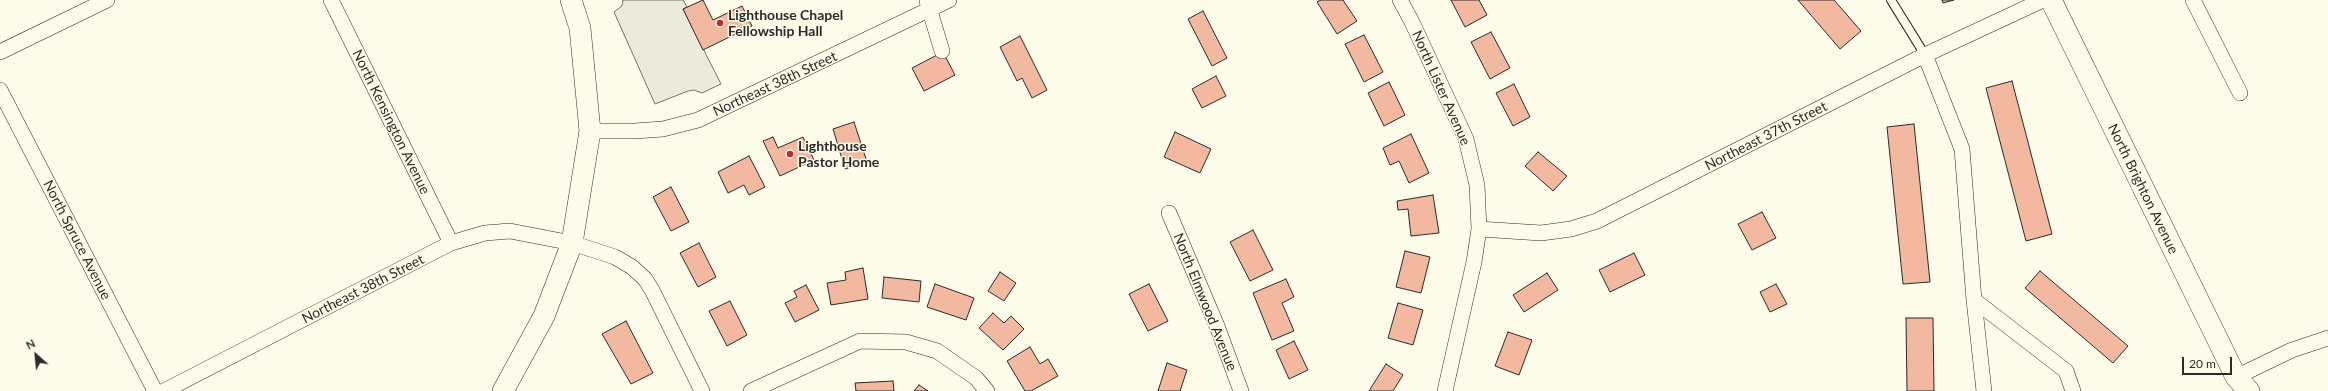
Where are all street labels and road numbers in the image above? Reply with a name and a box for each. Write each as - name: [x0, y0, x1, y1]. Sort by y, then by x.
- street label: North Lister Avenue: [1408, 28, 1474, 148]
- street label: North Kensington Avenue: [349, 47, 433, 197]
- street label: Northeast 38th Street: [710, 48, 840, 120]
- street label: Northeast 37th Street: [1702, 98, 1830, 174]
- street label: North Brighton Avenue: [2104, 121, 2182, 257]
- street label: North Spruce Avenue: [40, 177, 114, 303]
- street label: North Elmwood Avenue: [1170, 231, 1240, 373]
- street label: Northeast 38th Street: [299, 251, 427, 327]

